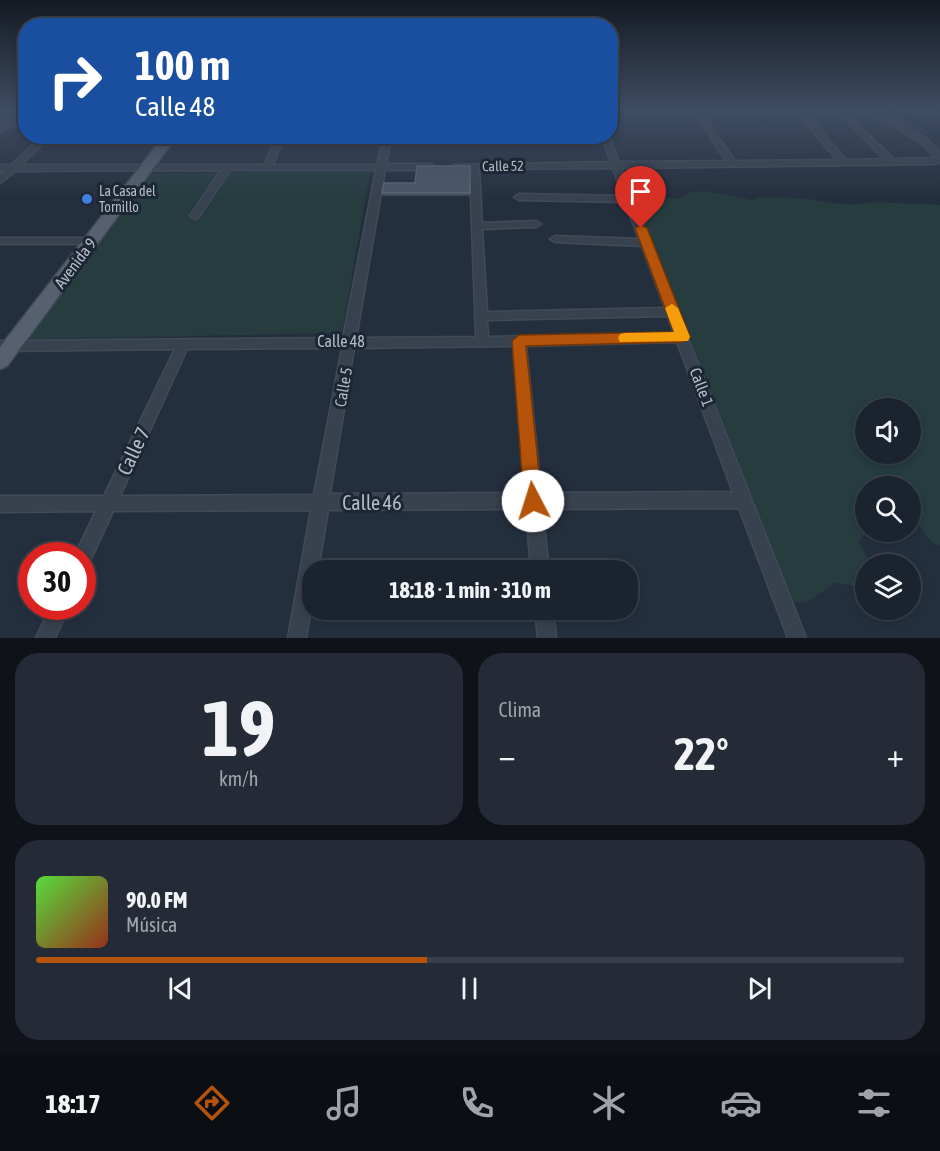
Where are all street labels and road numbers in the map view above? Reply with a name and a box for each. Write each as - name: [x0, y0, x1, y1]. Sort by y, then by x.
- street label: Calle 52: [482, 158, 524, 174]
- street label: Avenida 9: [50, 235, 100, 291]
- street label: Calle 48: [317, 332, 365, 350]
- street label: Calle 1: [686, 365, 718, 409]
- street label: Calle 5: [331, 366, 355, 408]
- street label: Calle 7: [112, 424, 154, 478]
- street label: Calle 46: [342, 491, 402, 514]

